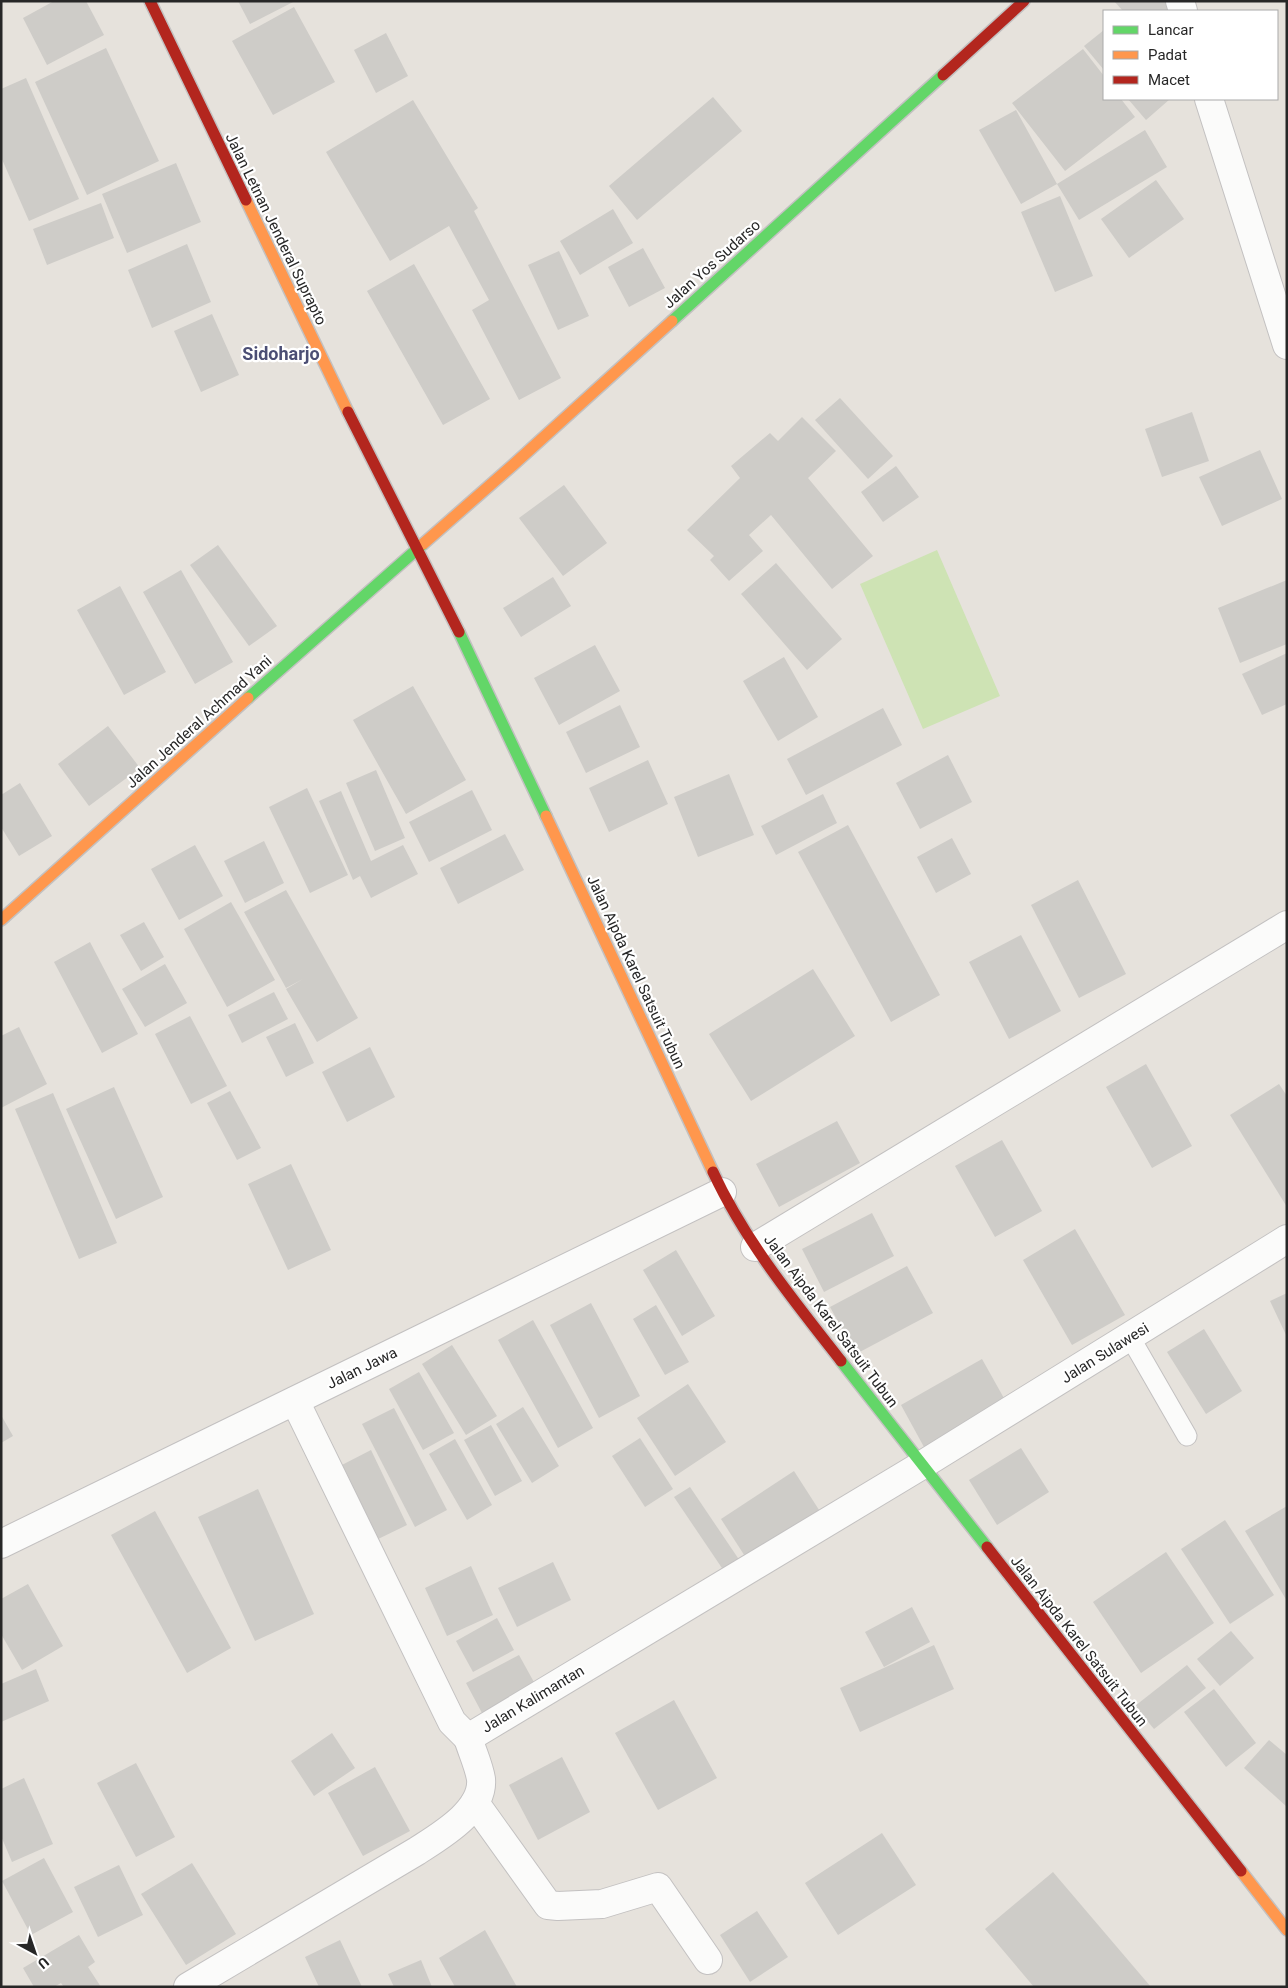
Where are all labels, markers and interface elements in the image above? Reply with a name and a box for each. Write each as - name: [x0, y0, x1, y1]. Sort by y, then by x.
- legend: [1103, 10, 1278, 100]
- text: Lancar: [1148, 21, 1194, 39]
- text: Padat: [1148, 46, 1187, 64]
- text: Macet: [1148, 71, 1190, 89]
- street label: Jalan Letnan Jenderal Suprapto: [222, 130, 330, 328]
- street label: Jalan Yos Sudarso: [660, 216, 764, 312]
- district label: Sidoharjo: [242, 343, 320, 364]
- street label: Jalan Jenderal Achmad Yani: [123, 652, 275, 792]
- street label: Jalan Aipda Karel Satsuit Tubun: [583, 872, 689, 1072]
- street label: Jalan Aipda Karel Satsuit Tubun: [760, 1231, 902, 1411]
- street label: Jalan Sulawesi: [1058, 1319, 1152, 1387]
- street label: Jalan Jawa: [324, 1343, 400, 1393]
- street label: Jalan Aipda Karel Satsuit Tubun: [1007, 1552, 1151, 1730]
- street label: Jalan Kalimantan: [479, 1661, 587, 1737]
- north arrow: [10, 1928, 60, 1978]
- text: U: [35, 1954, 52, 1972]

